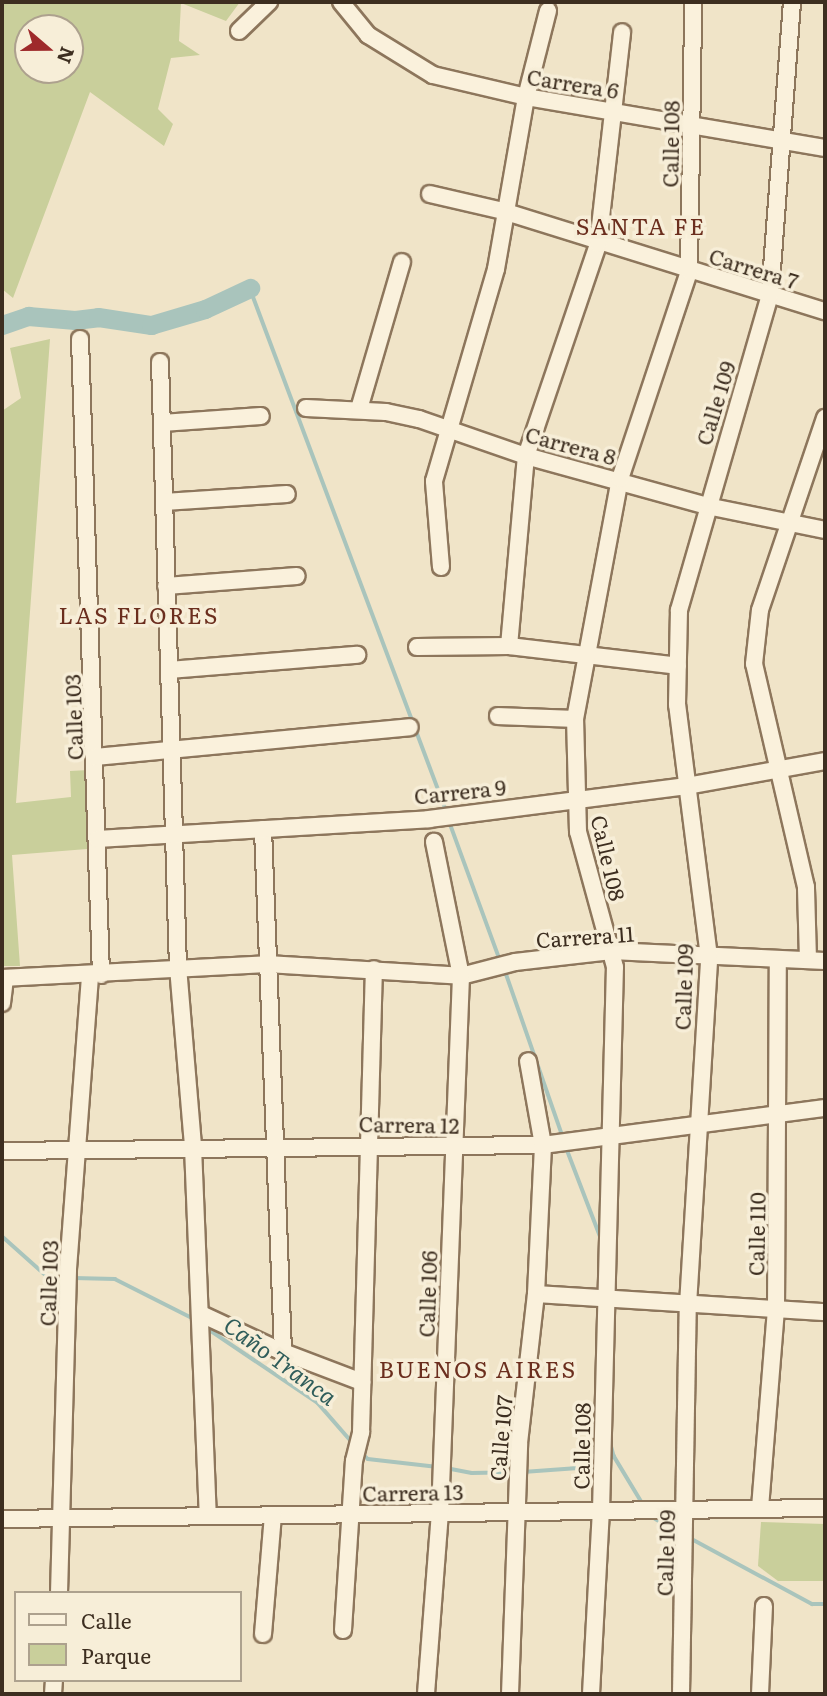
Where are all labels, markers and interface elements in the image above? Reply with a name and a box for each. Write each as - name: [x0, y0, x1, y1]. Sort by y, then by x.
- north arrow: [14, 14, 84, 84]
- text: N: [51, 43, 83, 68]
- street label: Carrera 6: [525, 63, 621, 103]
- street label: Calle 108: [657, 100, 683, 188]
- district label: SANTA FE: [577, 211, 705, 239]
- street label: Carrera 7: [706, 242, 802, 294]
- street label: Calle 109: [690, 358, 740, 448]
- street label: Carrera 8: [523, 421, 619, 469]
- district label: LAS FLORES: [60, 600, 218, 628]
- street label: Calle 103: [59, 673, 87, 761]
- street label: Carrera 9: [413, 774, 507, 808]
- street label: Calle 108: [587, 813, 631, 903]
- street label: Carrera 11: [535, 920, 635, 952]
- street label: Calle 109: [669, 943, 697, 1031]
- street label: Carrera 12: [359, 1111, 459, 1137]
- street label: Calle 110: [743, 1192, 769, 1276]
- street label: Calle 103: [34, 1239, 62, 1327]
- street label: Calle 106: [413, 1250, 441, 1338]
- water label: Caño Tranca: [220, 1310, 342, 1410]
- district label: BUENOS AIRES: [380, 1354, 576, 1382]
- street label: Calle 107: [484, 1394, 516, 1482]
- street label: Calle 108: [568, 1402, 594, 1490]
- street label: Carrera 13: [362, 1479, 464, 1505]
- street label: Calle 109: [651, 1509, 679, 1597]
- legend: [14, 1591, 242, 1682]
- text: Calle: [81, 1604, 132, 1635]
- text: Parque: [81, 1639, 151, 1670]

